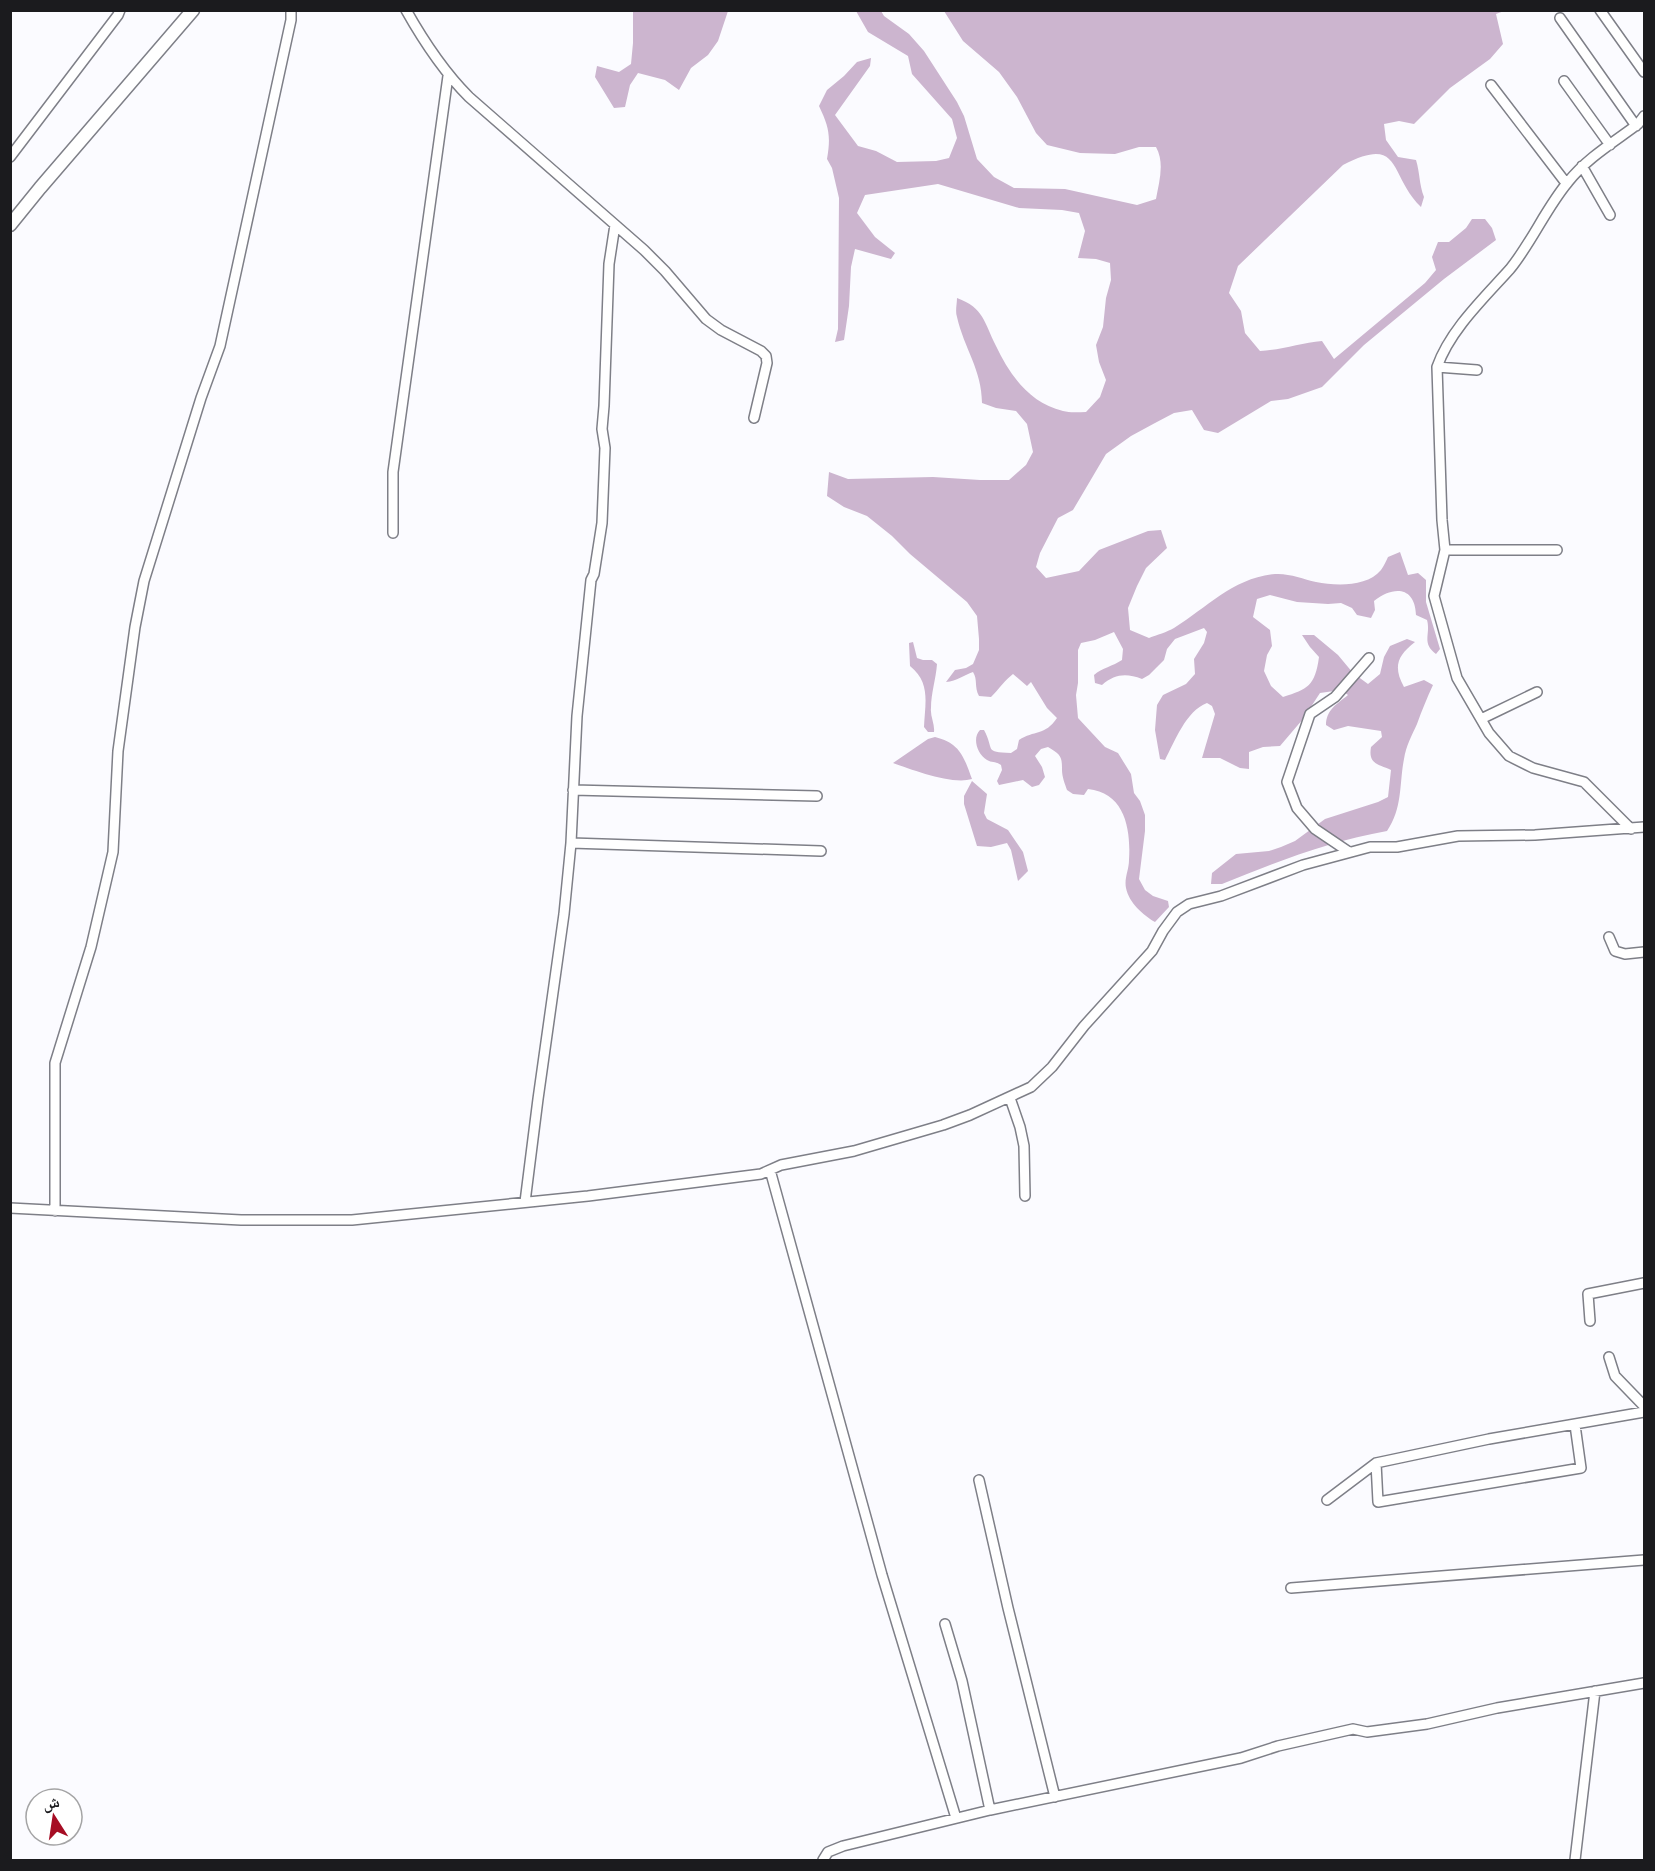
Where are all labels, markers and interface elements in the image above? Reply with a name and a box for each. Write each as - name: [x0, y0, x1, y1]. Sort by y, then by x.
- north arrow: [24, 1787, 84, 1847]
- text: ش: [41, 1793, 61, 1814]

